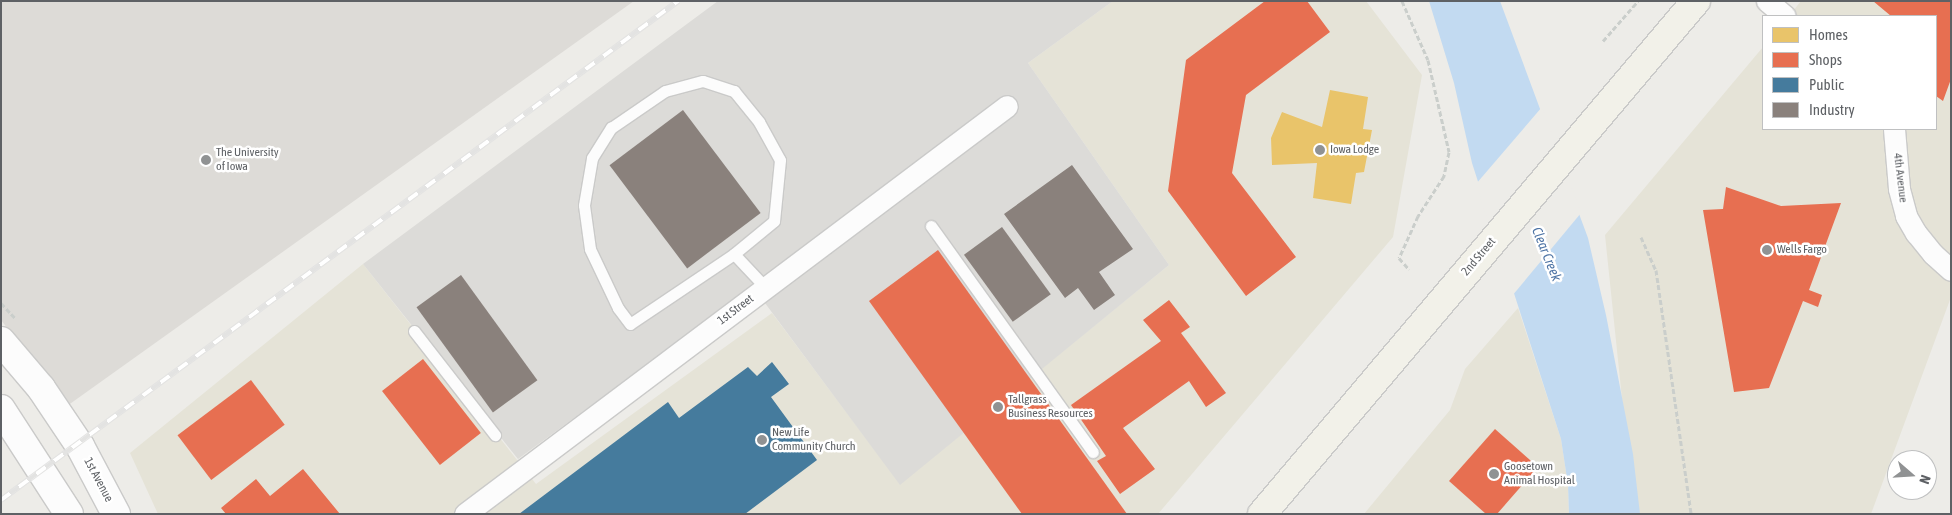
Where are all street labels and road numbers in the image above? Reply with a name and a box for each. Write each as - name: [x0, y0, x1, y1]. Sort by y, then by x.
- street label: 4th Avenue: [1890, 152, 1910, 204]
- street label: 2nd Street: [1459, 235, 1499, 279]
- street label: 1st Street: [715, 292, 757, 328]
- street label: 1st Avenue: [80, 455, 116, 505]

